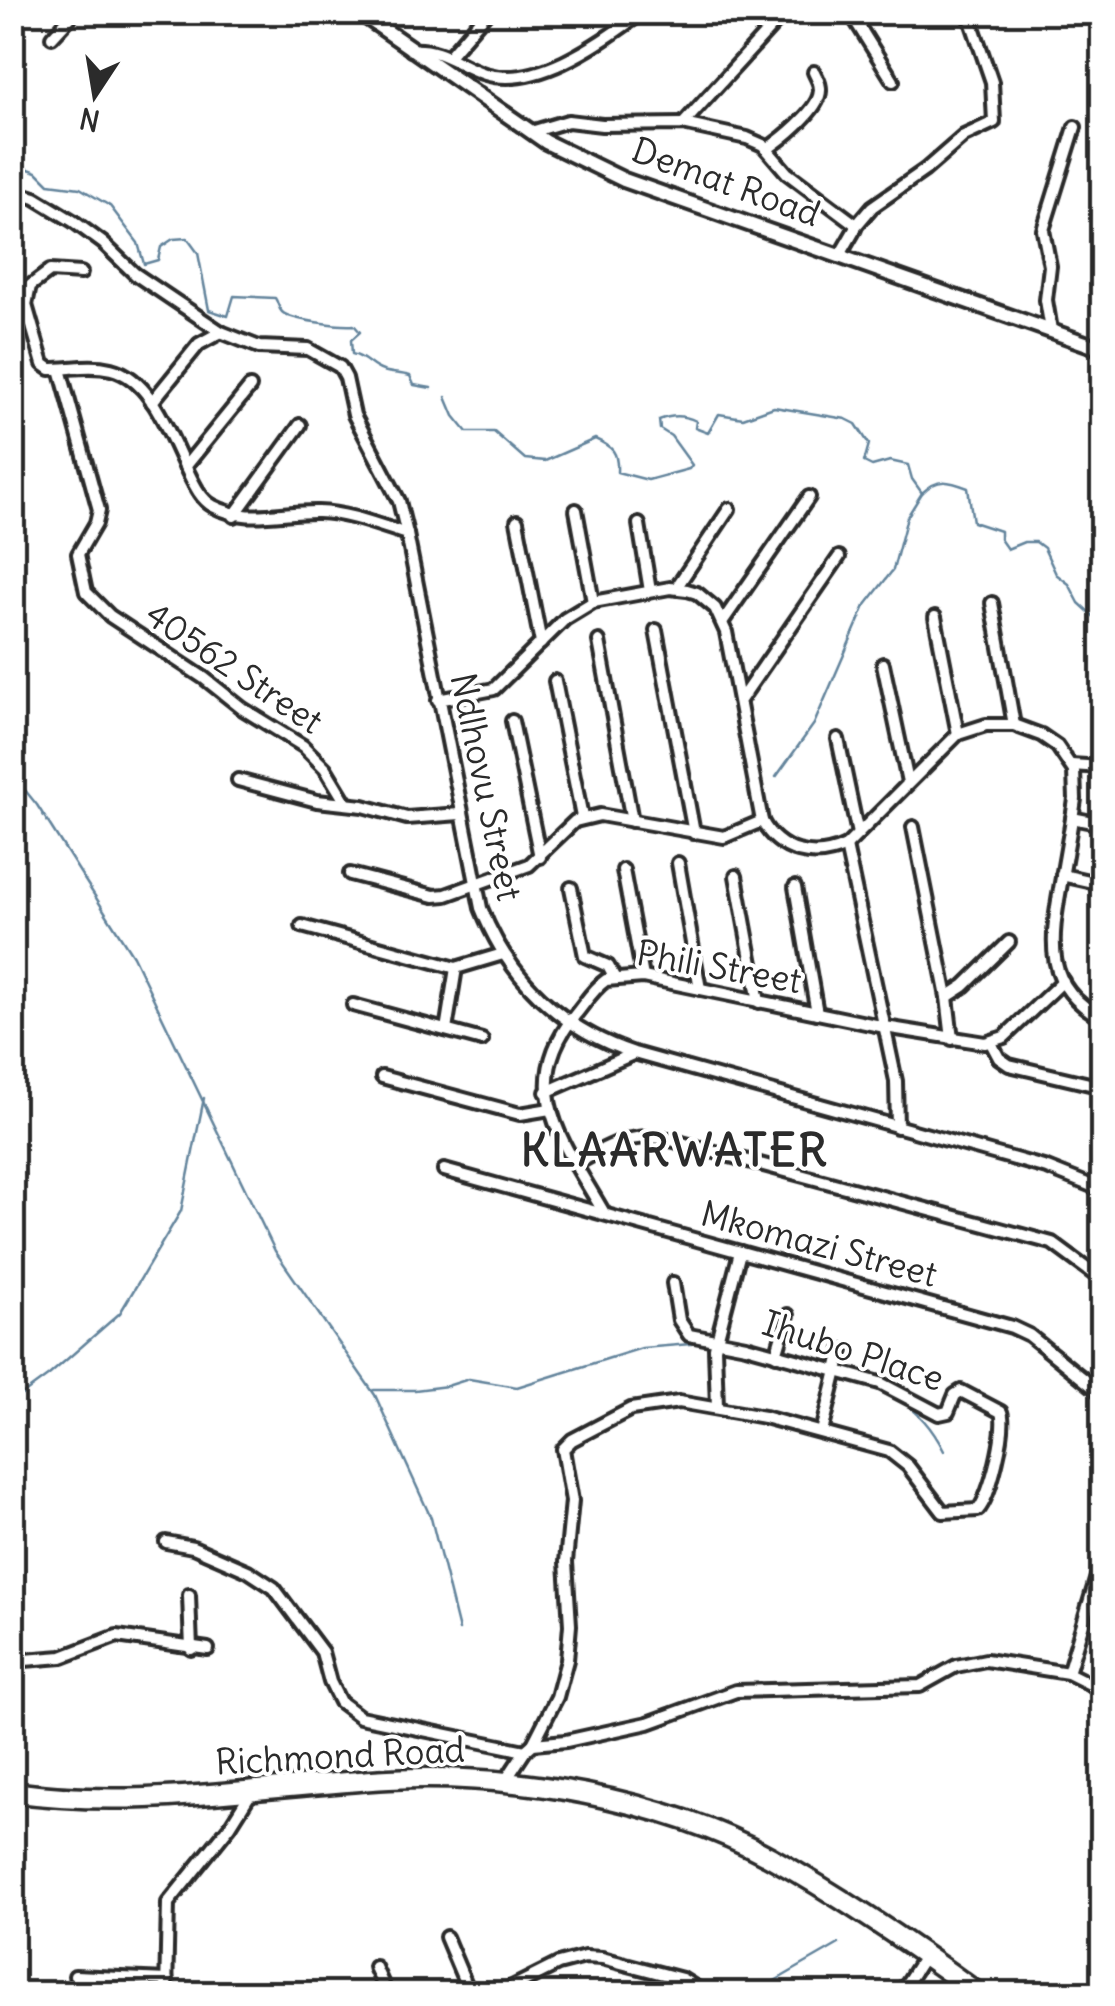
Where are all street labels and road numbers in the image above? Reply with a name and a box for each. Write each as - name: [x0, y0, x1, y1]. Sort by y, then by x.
- street label: Demat Road: [626, 127, 826, 235]
- street label: 40562 Street: [137, 592, 332, 743]
- street label: Ndlhovu Street: [441, 669, 533, 905]
- street label: Phili Street: [633, 930, 805, 1002]
- street label: Mkomazi Street: [696, 1190, 942, 1296]
- street label: Ihubo Place: [757, 1300, 949, 1400]
- street label: Richmond Road: [214, 1726, 466, 1784]

